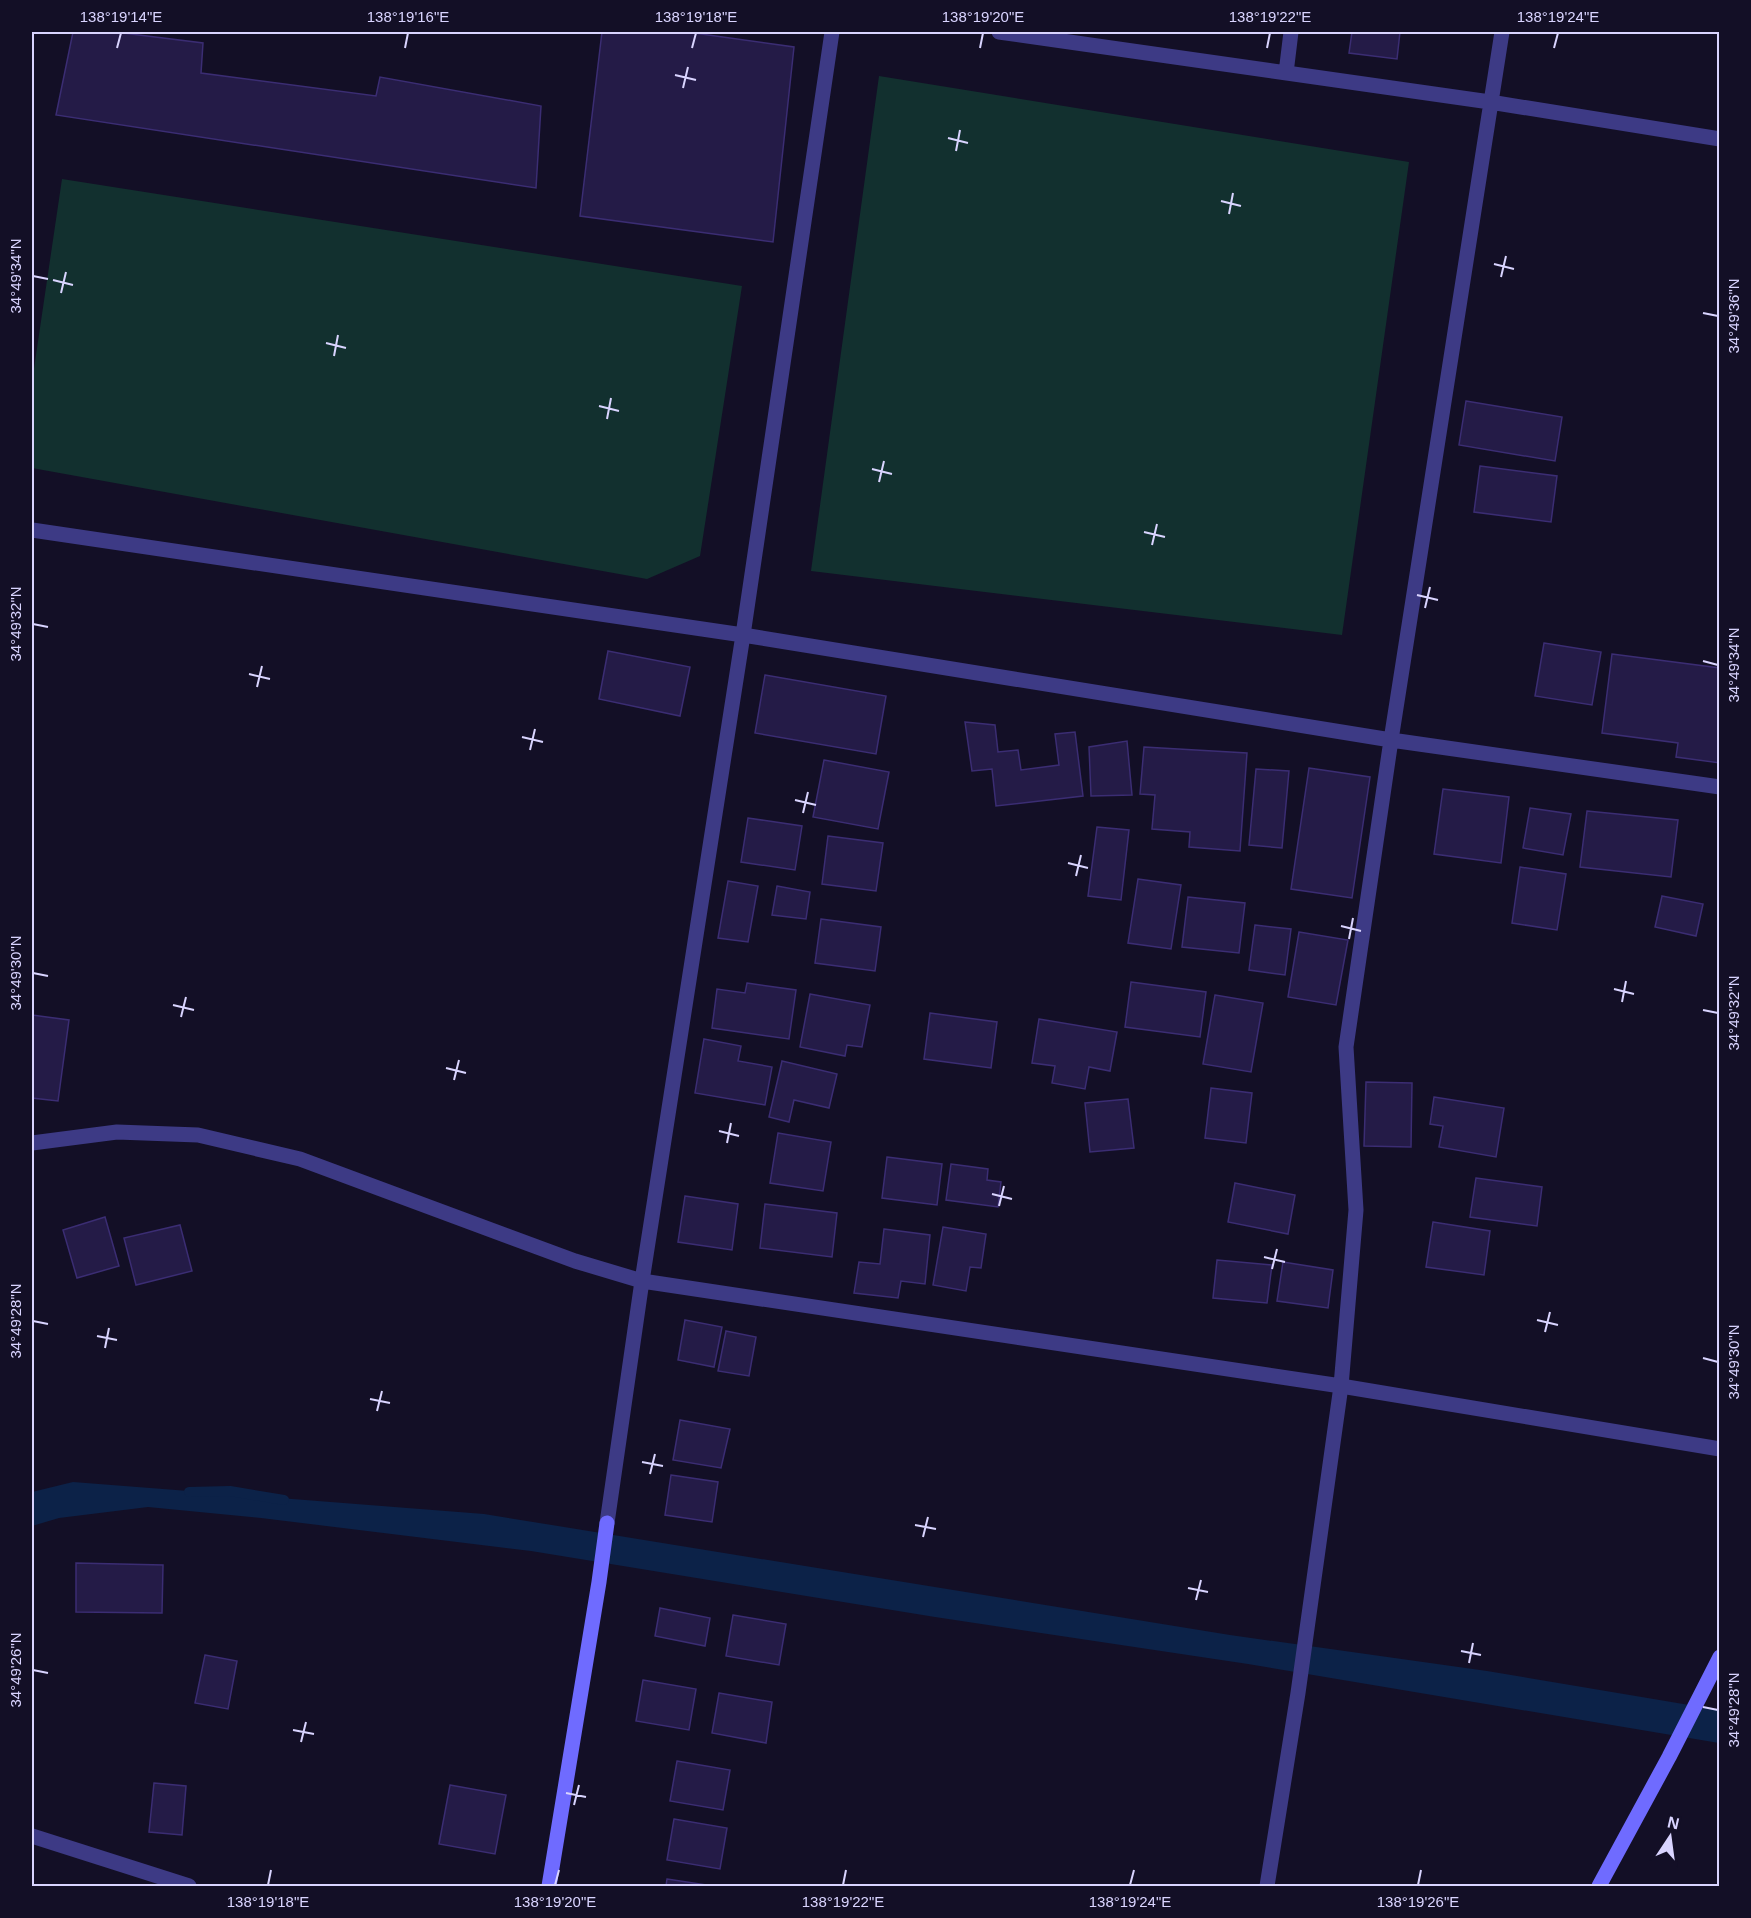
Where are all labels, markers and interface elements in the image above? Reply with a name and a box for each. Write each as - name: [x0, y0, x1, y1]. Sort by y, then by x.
- text: 138°19'14"E: [80, 8, 162, 25]
- text: 138°19'16"E: [367, 8, 449, 25]
- text: 138°19'18"E: [655, 8, 737, 25]
- text: 138°19'20"E: [942, 8, 1024, 25]
- text: 138°19'22"E: [1229, 8, 1311, 25]
- text: 138°19'24"E: [1517, 8, 1599, 25]
- text: 34°49'34"N: [7, 238, 24, 314]
- text: 34°49'36"N: [1725, 278, 1742, 354]
- text: 34°49'32"N: [7, 586, 24, 662]
- text: 34°49'34"N: [1725, 627, 1742, 703]
- text: 34°49'30"N: [7, 935, 24, 1011]
- text: 34°49'32"N: [1725, 975, 1742, 1051]
- text: 34°49'28"N: [7, 1283, 24, 1359]
- text: 34°49'30"N: [1725, 1324, 1742, 1400]
- text: 34°49'26"N: [7, 1632, 24, 1708]
- text: 34°49'28"N: [1725, 1672, 1742, 1748]
- north arrow: [1640, 1807, 1700, 1867]
- text: N: [1666, 1813, 1681, 1832]
- text: 138°19'18"E: [227, 1893, 309, 1910]
- text: 138°19'20"E: [514, 1893, 596, 1910]
- text: 138°19'22"E: [802, 1893, 884, 1910]
- text: 138°19'24"E: [1089, 1893, 1171, 1910]
- text: 138°19'26"E: [1377, 1893, 1459, 1910]

